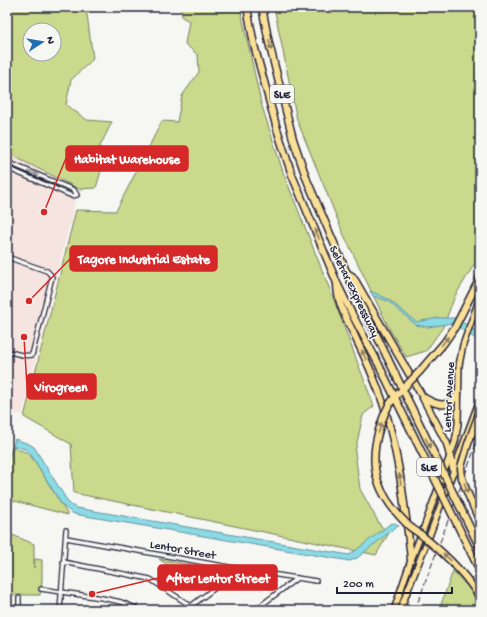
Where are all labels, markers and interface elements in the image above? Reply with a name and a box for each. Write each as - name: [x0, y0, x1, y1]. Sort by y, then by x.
- north arrow: [22, 22, 62, 62]
- text: N: [43, 36, 56, 45]
- one-way arrow: [267, 39, 273, 51]
- road number: SLE: [270, 85, 294, 103]
- callout: Habitat Warehouse: [66, 146, 188, 171]
- text: Habitat Warehouse: [74, 153, 181, 168]
- one-way arrow: [27, 170, 38, 176]
- one-way arrow: [313, 228, 319, 240]
- street label: Seletar Expressway: [325, 244, 381, 340]
- callout: Tagore Industrial Estate: [70, 246, 217, 271]
- text: Tagore Industrial Estate: [77, 253, 211, 268]
- one-way arrow: [441, 336, 449, 346]
- one-way arrow: [360, 348, 366, 360]
- street label: Lentor Avenue: [441, 361, 459, 433]
- callout: Virogreen: [27, 374, 96, 399]
- text: Virogreen: [34, 381, 88, 396]
- one-way arrow: [377, 422, 383, 434]
- one-way arrow: [425, 437, 431, 448]
- road number: SLE: [417, 458, 441, 476]
- one-way arrow: [397, 473, 403, 485]
- one-way arrow: [463, 482, 469, 494]
- street label: Lentor Street: [149, 538, 218, 564]
- one-way arrow: [442, 552, 452, 561]
- callout: After Lentor Street: [158, 565, 277, 590]
- scale bar: [337, 569, 452, 595]
- text: After Lentor Street: [165, 571, 271, 587]
- text: 200 m: [343, 578, 374, 592]

